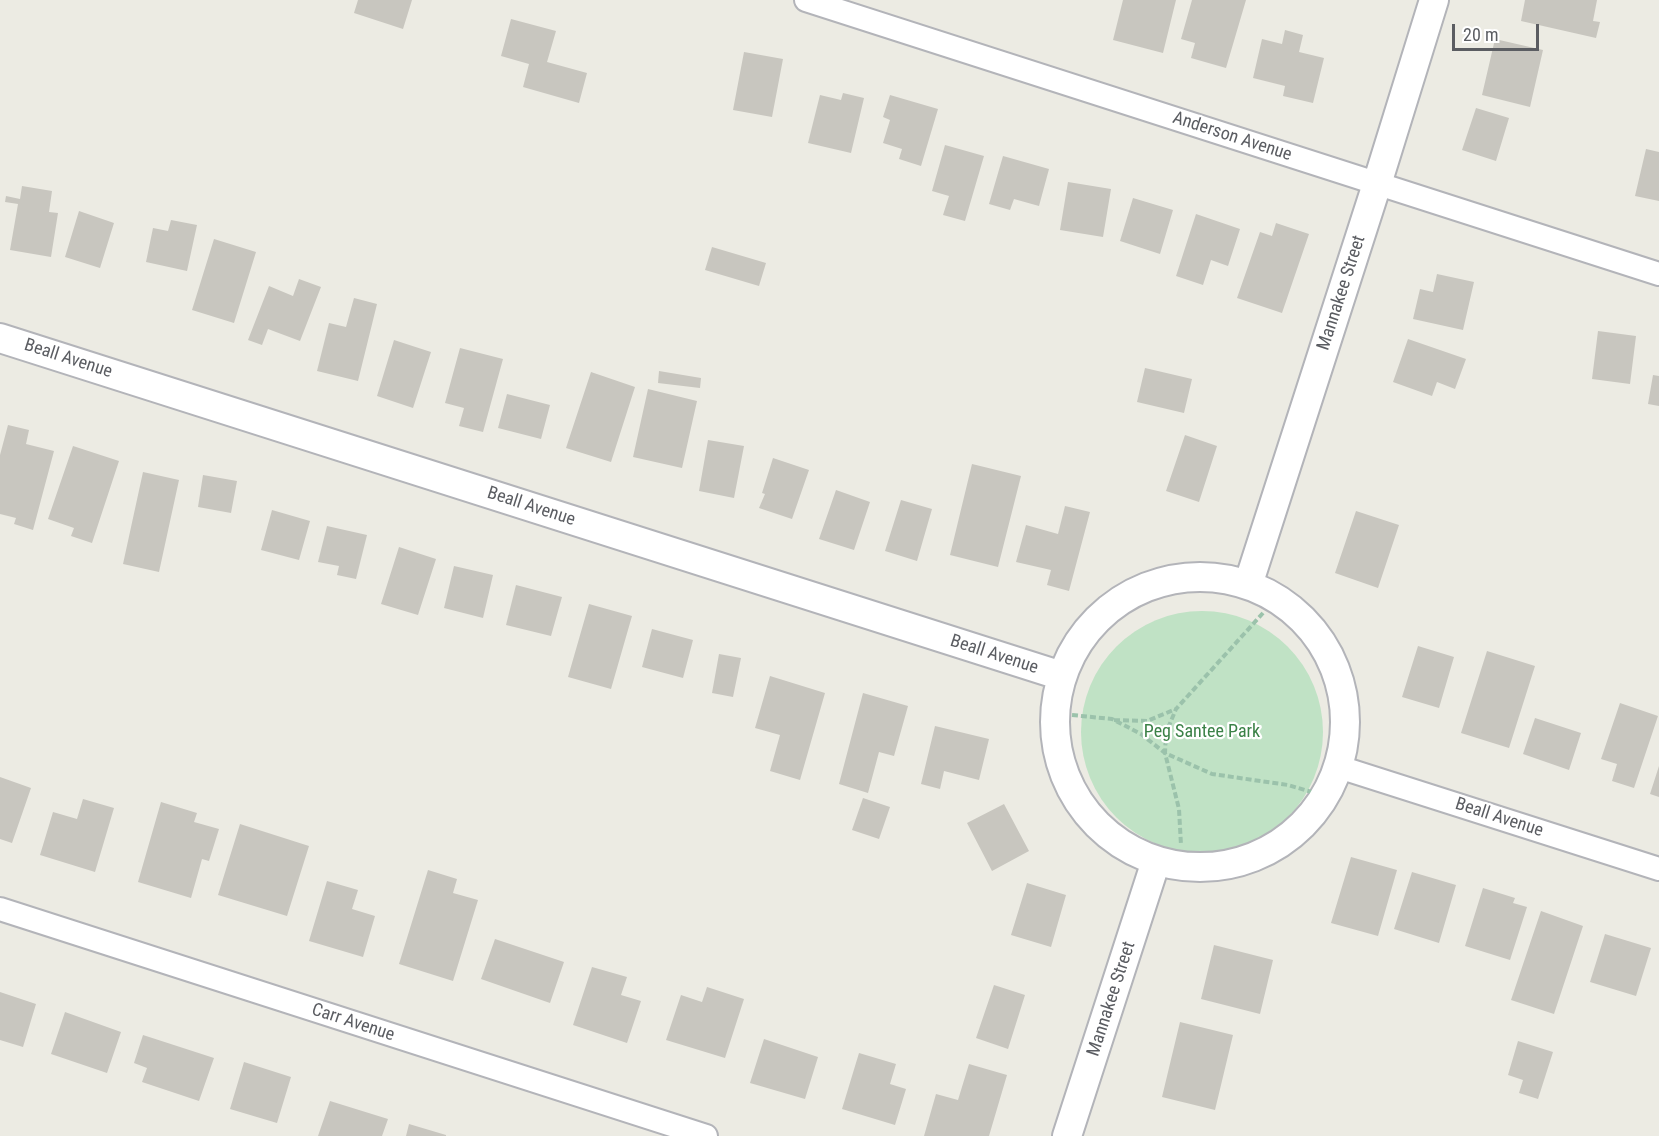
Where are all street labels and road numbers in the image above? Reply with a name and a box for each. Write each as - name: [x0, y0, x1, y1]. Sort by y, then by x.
- street label: Anderson Avenue: [1170, 108, 1294, 166]
- street label: Mannakee Street: [1313, 233, 1371, 353]
- street label: Beall Avenue: [21, 335, 115, 383]
- street label: Beall Avenue: [484, 483, 578, 531]
- street label: Beall Avenue: [947, 631, 1041, 679]
- street label: Beall Avenue: [1452, 794, 1546, 842]
- street label: Mannakee Street: [1083, 939, 1141, 1059]
- street label: Carr Avenue: [309, 999, 397, 1047]

